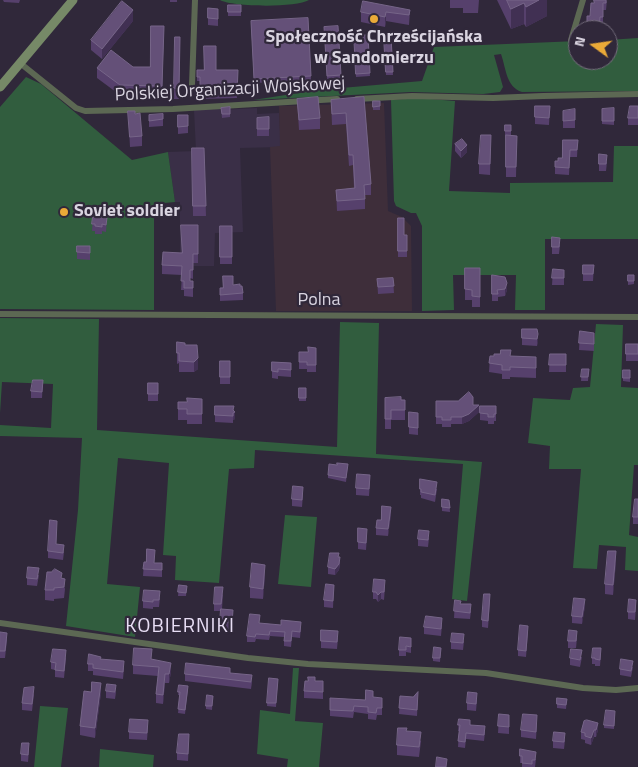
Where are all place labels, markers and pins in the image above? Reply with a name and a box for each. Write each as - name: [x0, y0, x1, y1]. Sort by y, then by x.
- marker: Społeczność Chrześcijańska w Sandomierzu: [368, 13, 380, 25]
- place label: Społeczność Chrześcijańska w Sandomierzu: [265, 27, 483, 70]
- place label: Soviet soldier: [74, 201, 180, 223]
- marker: Soviet soldier: [58, 206, 70, 218]

